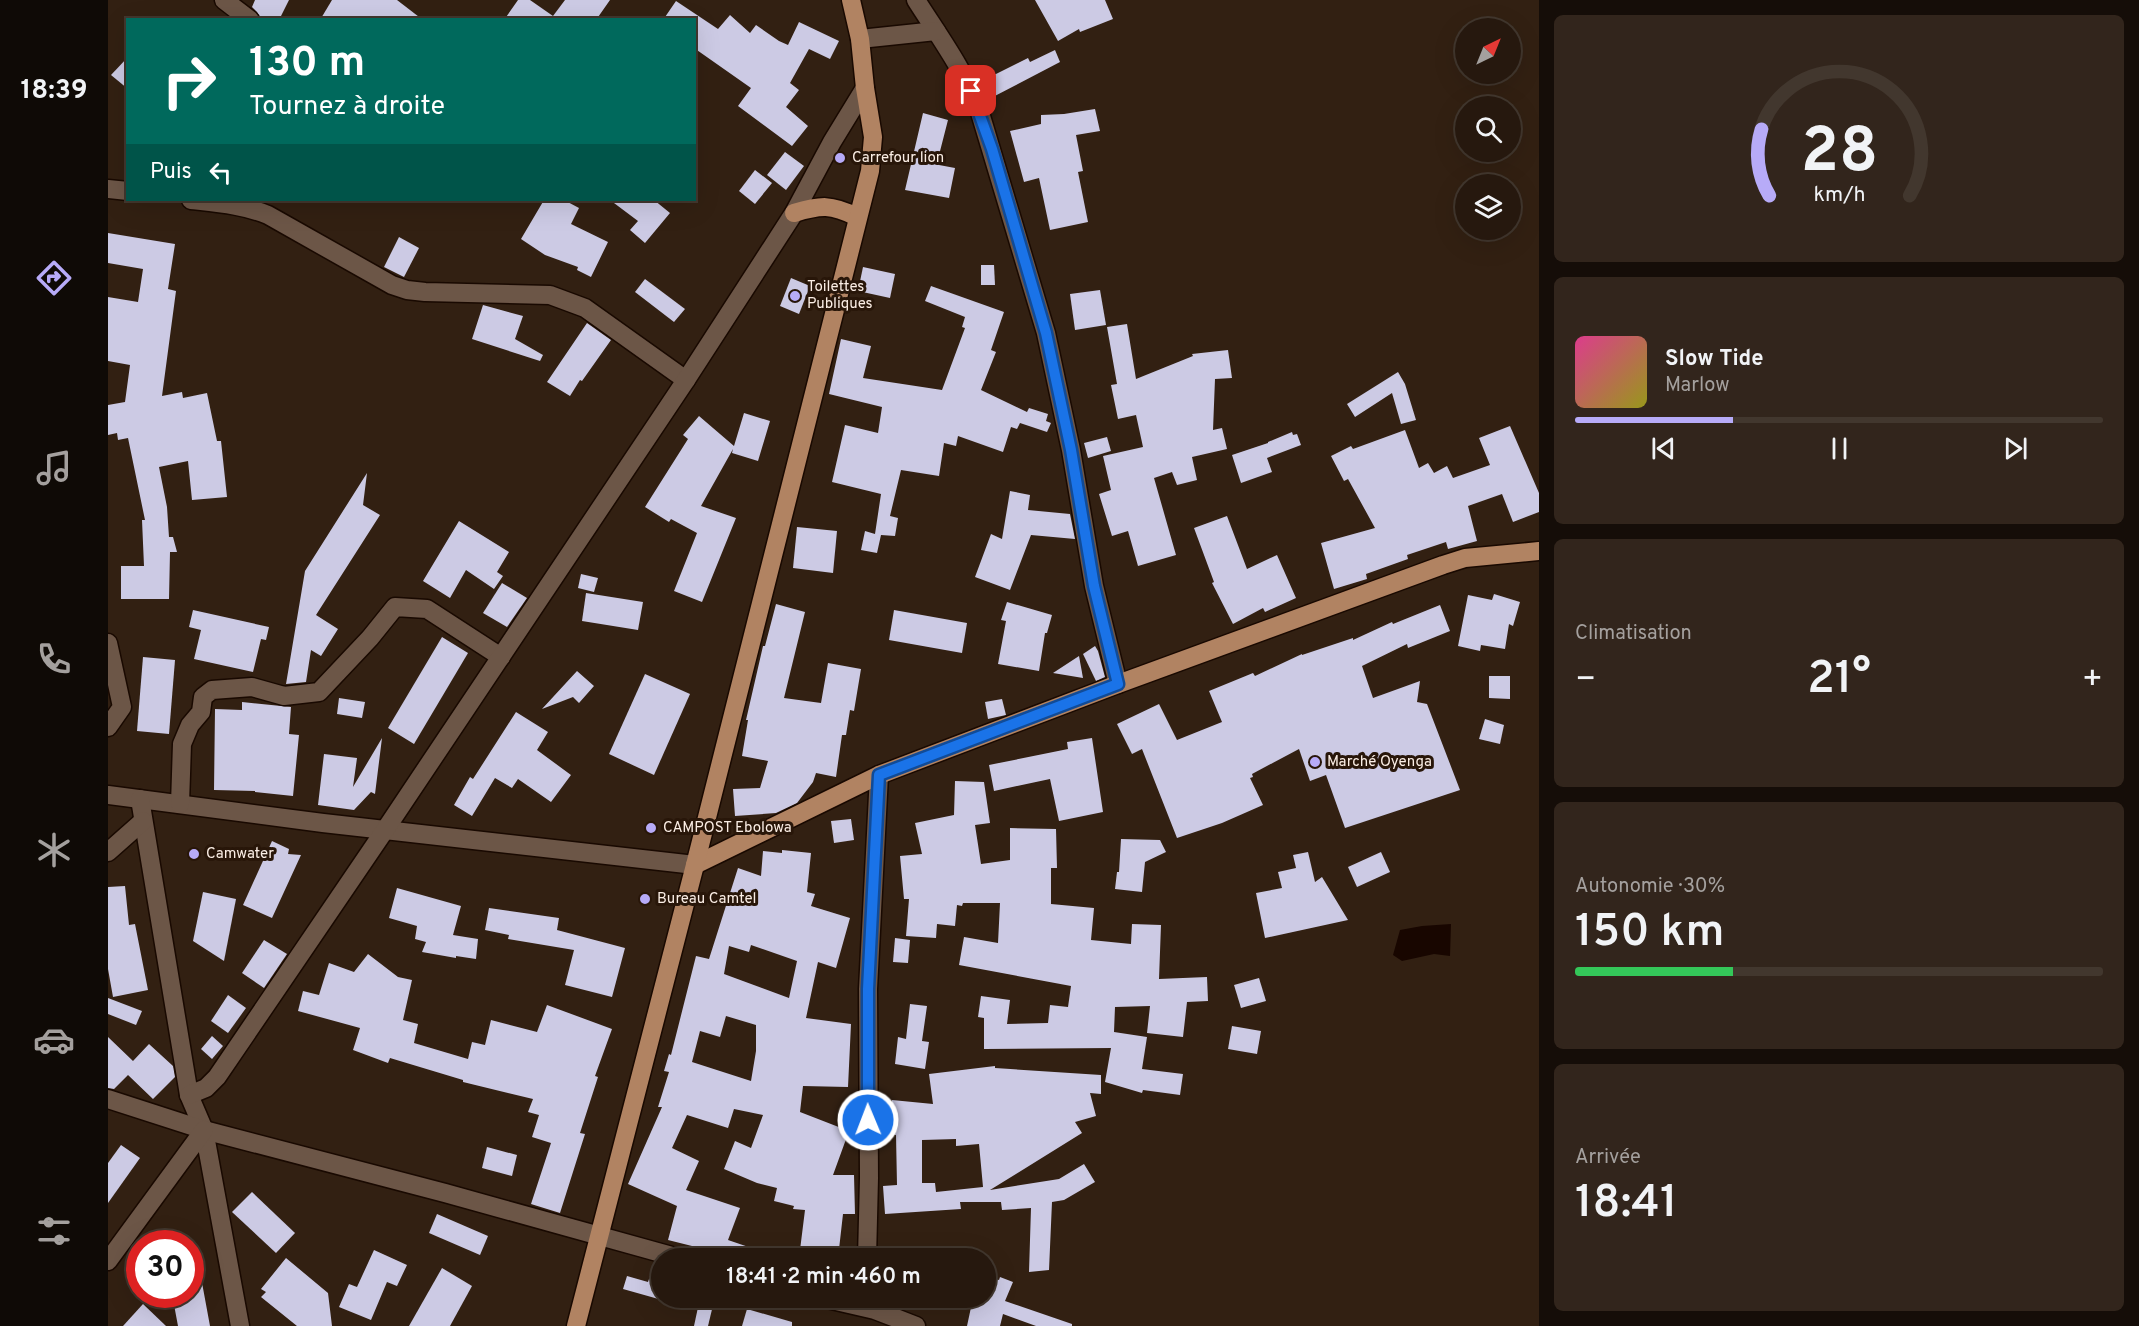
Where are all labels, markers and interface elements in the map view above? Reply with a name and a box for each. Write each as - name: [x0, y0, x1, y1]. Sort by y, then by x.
- north arrow: [1455, 18, 1521, 84]
- map controls: [1455, 18, 1521, 240]
- text: 130 m: [249, 38, 365, 91]
- icon: right: [150, 42, 228, 120]
- pin: [945, 65, 996, 116]
- text: 18:39: [20, 74, 88, 108]
- icon: arrive: [954, 74, 987, 107]
- text: Tournez à droite: [249, 90, 445, 124]
- button: search: [1455, 96, 1521, 162]
- text: 28: [1800, 115, 1878, 194]
- place label: Carrefour lion: [852, 149, 944, 168]
- marker: Carrefour lion: [833, 151, 847, 165]
- icon: left: [204, 156, 237, 189]
- text: Puis: [150, 159, 192, 186]
- button: layers: [1455, 174, 1521, 240]
- text: km/h: [1813, 182, 1865, 209]
- icon: directions: [33, 257, 75, 299]
- place label: Toilettes Publiques: [807, 278, 873, 314]
- marker: Toilettes Publiques: [788, 289, 802, 303]
- text: Slow Tide: [1665, 346, 1764, 373]
- text: Marlow: [1665, 373, 1729, 399]
- icon: previous: [1647, 432, 1680, 465]
- icon: pause: [1823, 432, 1856, 465]
- icon: next: [1999, 432, 2032, 465]
- icon: music: [33, 447, 75, 489]
- text: Climatisation: [1575, 621, 1692, 647]
- icon: phone: [33, 638, 75, 680]
- text: 21°: [1807, 652, 1871, 709]
- text: −: [1575, 660, 1596, 702]
- text: +: [2082, 660, 2103, 702]
- place label: Marché Oyenga: [1327, 753, 1432, 772]
- marker: Marché Oyenga: [1308, 755, 1322, 769]
- place label: CAMPOST Ebolowa: [663, 819, 792, 838]
- marker: CAMPOST Ebolowa: [644, 821, 658, 835]
- icon: climate: [33, 829, 75, 871]
- place label: Camwater: [206, 845, 274, 864]
- marker: Camwater: [187, 847, 201, 861]
- text: Autonomie · 30%: [1575, 874, 1725, 900]
- place label: Bureau Camtel: [657, 890, 757, 909]
- marker: Bureau Camtel: [638, 892, 652, 906]
- text: 150 km: [1575, 905, 1724, 962]
- icon: car: [33, 1019, 75, 1061]
- position arrow: [836, 1088, 900, 1152]
- text: Arrivée: [1575, 1145, 1641, 1171]
- text: 18:41: [1575, 1176, 1678, 1233]
- icon: filters: [33, 1210, 75, 1252]
- speed limit sign: 30: [126, 1230, 204, 1308]
- text: 18:41 · 2 min · 460 m: [726, 1264, 921, 1291]

